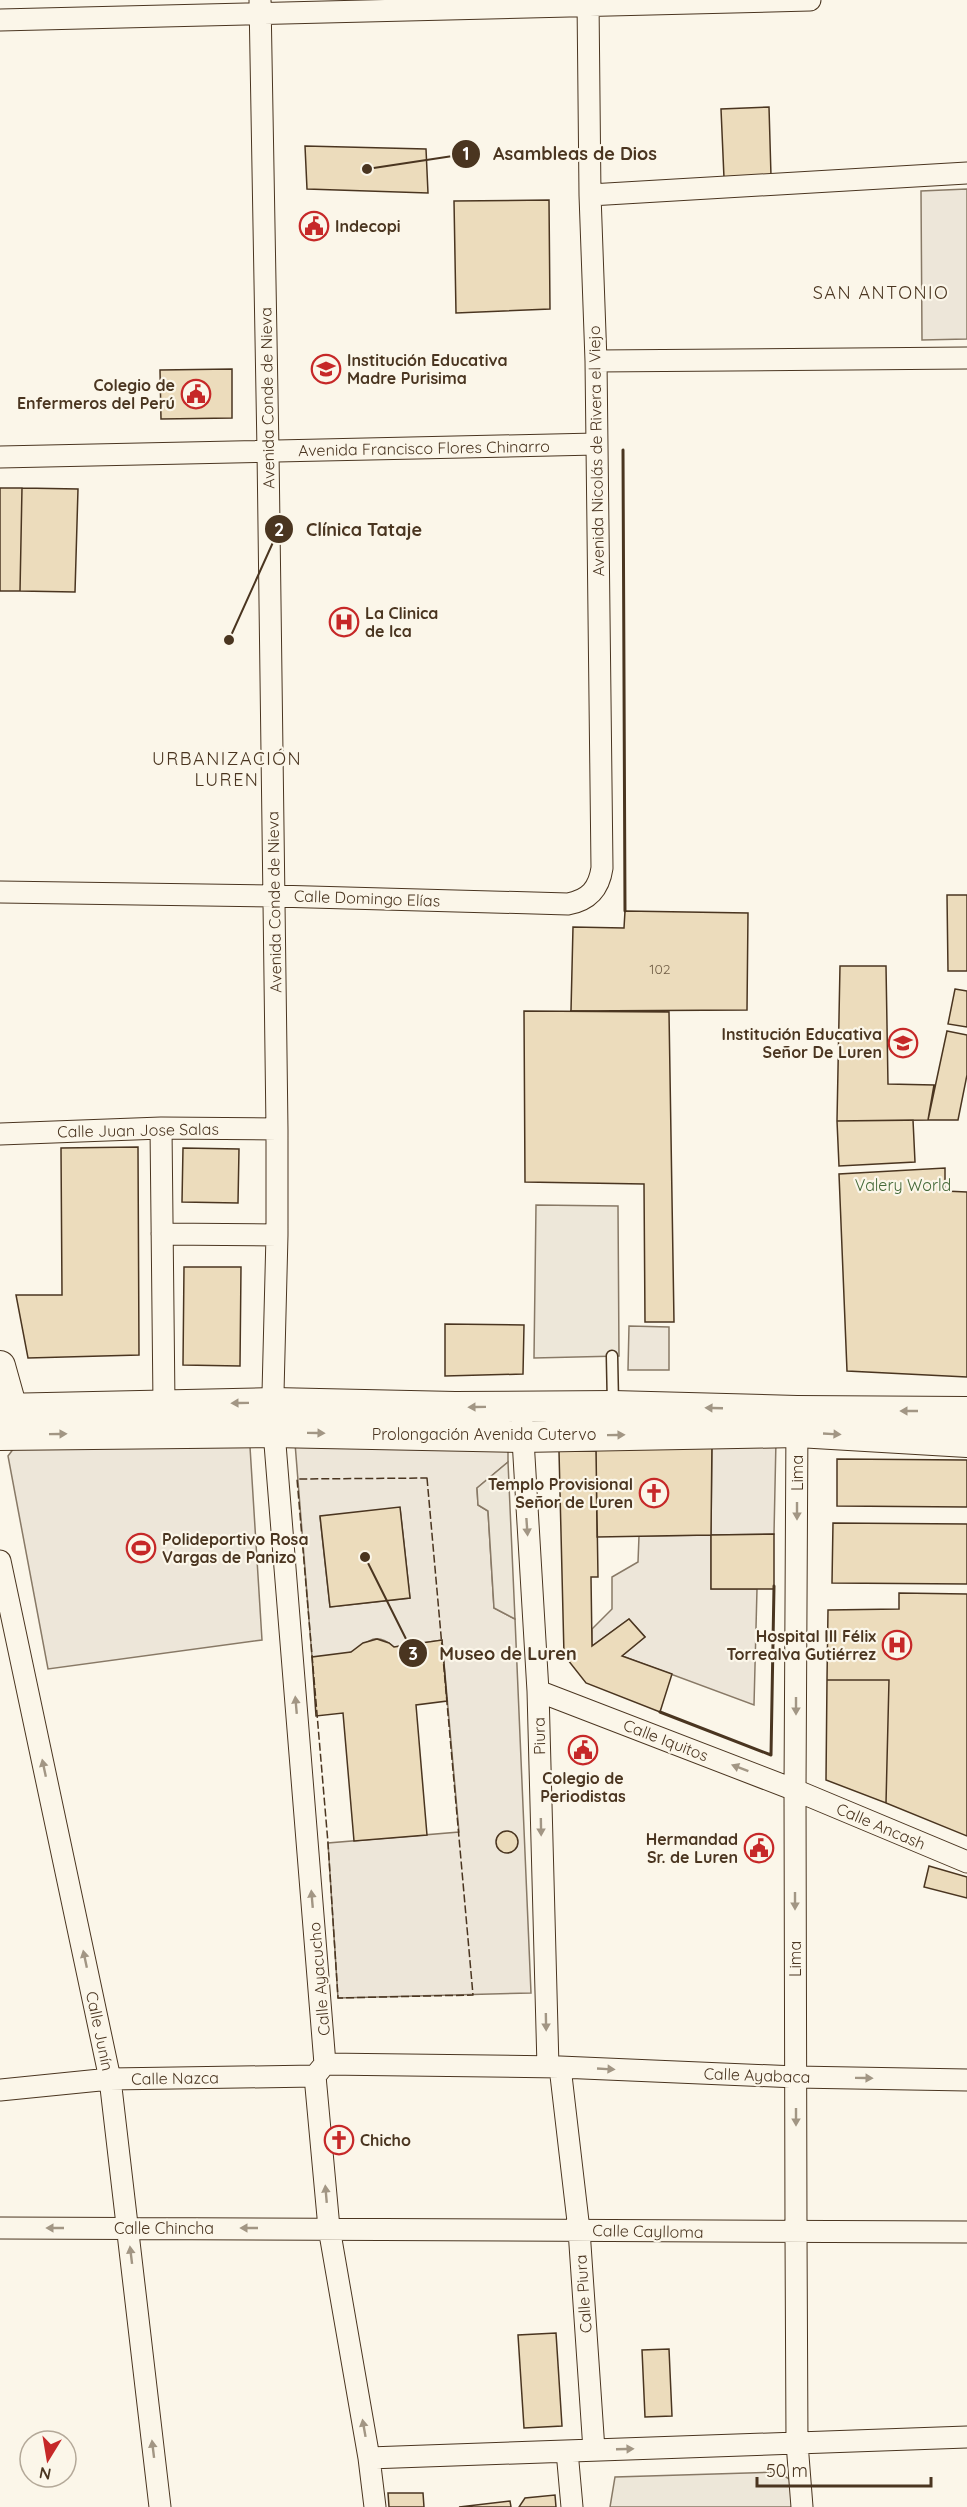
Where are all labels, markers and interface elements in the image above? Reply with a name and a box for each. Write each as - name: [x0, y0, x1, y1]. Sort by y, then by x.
- callout: Asambleas de Dios: [451, 136, 669, 172]
- text: 1: [462, 142, 470, 165]
- text: Asambleas de Dios: [493, 142, 657, 165]
- public building icon: Indecopi: [298, 210, 330, 242]
- place label: Indecopi: [335, 216, 401, 236]
- district label: SAN ANTONIO: [813, 281, 949, 304]
- street label: Avenida Conde de Nieva: [255, 307, 279, 489]
- street label: Avenida Nicolás de Rivera el Viejo: [584, 325, 608, 577]
- place label: Institución Educativa Madre Purisima: [347, 350, 507, 388]
- school or university icon: Institución Educativa Madre Purisima: [310, 353, 342, 385]
- place label: Colegio de Enfermeros del Perú: [17, 375, 175, 413]
- public building icon: Colegio de Enfermeros del Perú: [180, 378, 212, 410]
- street label: Avenida Francisco Flores Chinarro: [298, 436, 550, 460]
- callout: Clínica Tataje: [264, 511, 434, 547]
- text: 2: [274, 518, 284, 541]
- text: Clínica Tataje: [306, 518, 422, 541]
- place label: La Clinica de Ica: [365, 603, 438, 641]
- hospital icon: La Clinica de Ica: [328, 606, 360, 638]
- district label: URBANIZACIÓN LUREN: [152, 747, 302, 791]
- street label: Avenida Conde de Nieva: [262, 811, 286, 993]
- street label: Calle Domingo Elías: [293, 885, 441, 911]
- house number: 102: [649, 960, 671, 978]
- place label: Institución Educativa Señor De Luren: [722, 1024, 882, 1062]
- school or university icon: Institución Educativa Señor De Luren: [887, 1027, 919, 1059]
- street label: Calle Juan Jose Salas: [57, 1119, 219, 1141]
- park label: Valery World: [855, 1175, 951, 1195]
- one-way arrow: [230, 1398, 249, 1408]
- one-way arrow: [467, 1402, 486, 1412]
- one-way arrow: [704, 1404, 723, 1413]
- one-way arrow: [899, 1406, 918, 1416]
- street label: Prolongación Avenida Cutervo: [372, 1424, 596, 1444]
- one-way arrow: [307, 1428, 326, 1437]
- one-way arrow: [49, 1429, 68, 1439]
- one-way arrow: [823, 1429, 842, 1439]
- one-way arrow: [607, 1430, 626, 1440]
- street label: Lima: [787, 1455, 807, 1491]
- place label: Templo Provisional Señor de Luren: [488, 1474, 633, 1512]
- church icon: Templo Provisional Señor de Luren: [638, 1477, 670, 1509]
- one-way arrow: [792, 1502, 802, 1521]
- one-way arrow: [522, 1518, 532, 1537]
- place label: Polideportivo Rosa Vargas de Panizo: [162, 1529, 309, 1567]
- sports icon: Polideportivo Rosa Vargas de Panizo: [125, 1532, 157, 1564]
- place label: Hospital III Félix Torrealva Gutiérrez: [726, 1626, 876, 1664]
- hospital icon: Hospital III Félix Torrealva Gutiérrez: [881, 1629, 913, 1661]
- callout: Museo de Luren: [398, 1635, 589, 1671]
- text: 3: [408, 1642, 418, 1665]
- text: Museo de Luren: [439, 1642, 577, 1665]
- one-way arrow: [291, 1695, 301, 1714]
- one-way arrow: [791, 1697, 801, 1716]
- street label: Calle Iquitos: [621, 1715, 711, 1765]
- street label: Piura: [529, 1717, 549, 1755]
- public building icon: Colegio de Periodistas: [567, 1734, 599, 1766]
- one-way arrow: [39, 1759, 48, 1778]
- one-way arrow: [731, 1763, 749, 1773]
- place label: Colegio de Periodistas: [540, 1768, 626, 1806]
- street label: Calle Ancash: [833, 1798, 929, 1854]
- one-way arrow: [537, 1817, 546, 1836]
- place label: Hermandad Sr. de Luren: [646, 1829, 738, 1867]
- public building icon: Hermandad Sr. de Luren: [743, 1832, 775, 1864]
- one-way arrow: [307, 1890, 317, 1909]
- one-way arrow: [790, 1892, 800, 1911]
- street label: Calle Ayacucho: [304, 1921, 334, 2037]
- street label: Lima: [785, 1941, 805, 1977]
- one-way arrow: [79, 1950, 89, 1968]
- street label: Calle Junín: [82, 1989, 118, 2073]
- one-way arrow: [542, 2012, 551, 2031]
- street label: Calle Ayabaca: [703, 2063, 811, 2087]
- one-way arrow: [597, 2064, 616, 2073]
- street label: Calle Nazca: [131, 2067, 219, 2089]
- one-way arrow: [854, 2074, 873, 2083]
- one-way arrow: [791, 2108, 801, 2127]
- church icon: Chicho: [323, 2124, 355, 2156]
- place label: Chicho: [360, 2130, 411, 2150]
- one-way arrow: [321, 2185, 331, 2204]
- street label: Calle Chincha: [114, 2218, 214, 2238]
- street label: Calle Caylloma: [592, 2220, 704, 2242]
- one-way arrow: [45, 2223, 64, 2233]
- one-way arrow: [240, 2223, 259, 2233]
- one-way arrow: [126, 2246, 135, 2265]
- street label: Calle Piura: [570, 2254, 596, 2334]
- one-way arrow: [359, 2419, 368, 2438]
- north arrow: [18, 2429, 78, 2489]
- one-way arrow: [148, 2439, 158, 2458]
- one-way arrow: [616, 2444, 635, 2453]
- scale bar: [757, 2450, 931, 2488]
- text: 50 m: [766, 2459, 808, 2482]
- text: N: [37, 2463, 53, 2485]

